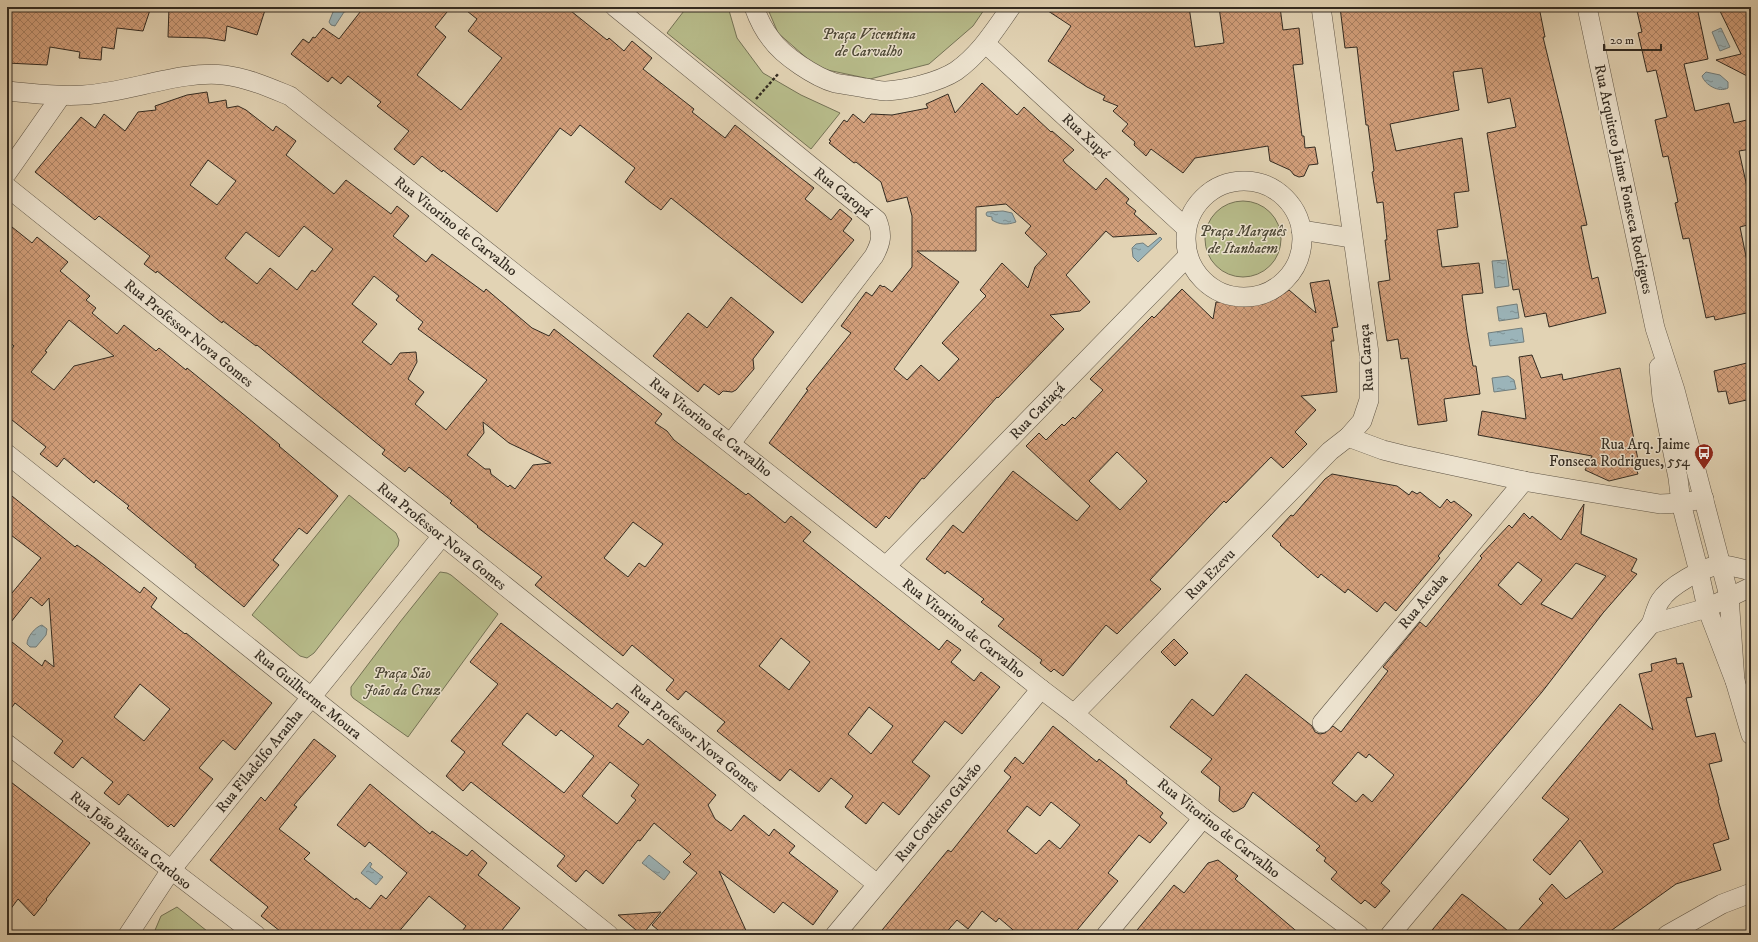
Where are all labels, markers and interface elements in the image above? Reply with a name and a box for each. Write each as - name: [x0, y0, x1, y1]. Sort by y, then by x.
- park label: Praça Vicentina de Carvalho: [822, 25, 916, 61]
- scale bar: [1604, 26, 1661, 52]
- text: 20 m: [1610, 33, 1634, 48]
- street label: Rua Arquiteto Jaime Fonseca Rodrigues: [1590, 63, 1657, 296]
- street label: Rua Xupé: [1058, 109, 1114, 164]
- street label: Rua Caropá: [810, 163, 876, 222]
- street label: Rua Vitorino de Carvalho: [390, 172, 521, 280]
- park label: Praça Marquês de Itanhaem: [1200, 222, 1287, 258]
- street label: Rua Professor Nova Gomes: [120, 275, 257, 391]
- street label: Rua Caraça: [1355, 323, 1378, 393]
- street label: Rua Vitorino de Carvalho: [645, 373, 776, 481]
- street label: Rua Cariaçá: [1006, 378, 1070, 444]
- place label: Rua Arq. Jaime Fonseca Rodrigues, 554: [1549, 435, 1690, 471]
- bus stop icon: Rua Arq. Jaime Fonseca Rodrigues, 554: [1693, 442, 1715, 470]
- street label: Rua Professor Nova Gomes: [373, 478, 510, 594]
- street label: Rua Ezevu: [1181, 545, 1239, 604]
- street label: Rua Aetaba: [1395, 569, 1453, 633]
- street label: Rua Vitorino de Carvalho: [898, 574, 1029, 682]
- street label: Rua Guilherme Moura: [250, 645, 366, 744]
- park label: Praça São João da Cruz: [363, 664, 441, 700]
- street label: Rua Professor Nova Gomes: [626, 680, 763, 796]
- street label: Rua Filadelfo Aranha: [212, 705, 307, 817]
- street label: Rua Cordeiro Galvão: [891, 758, 986, 866]
- street label: Rua Vitorino de Carvalho: [1153, 774, 1284, 882]
- street label: Rua João Batista Cardoso: [66, 787, 195, 894]

